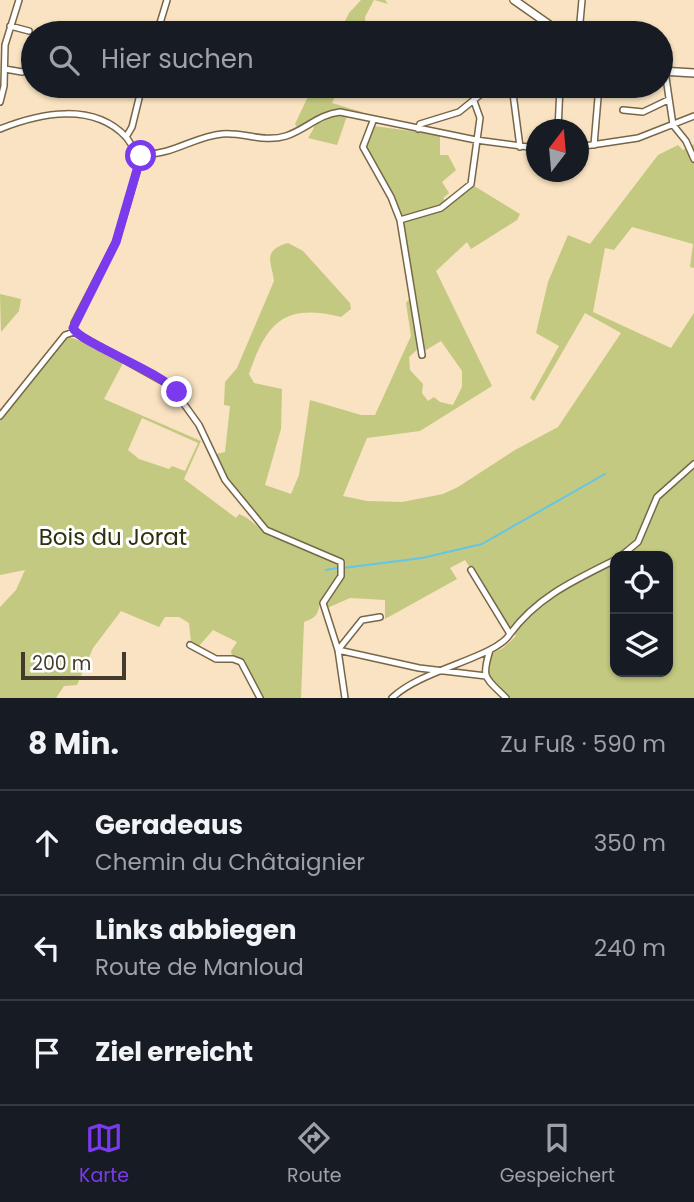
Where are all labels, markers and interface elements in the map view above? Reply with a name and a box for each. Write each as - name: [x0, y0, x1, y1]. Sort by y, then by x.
- search box: [21, 21, 673, 98]
- icon: search: [45, 41, 83, 79]
- text: Hier suchen: [101, 41, 254, 77]
- north arrow: [526, 119, 589, 182]
- route start: [125, 140, 156, 171]
- route end: [161, 376, 192, 407]
- park label: Bois du Jorat: [39, 521, 187, 553]
- map controls: [610, 551, 673, 677]
- button: locate: [610, 551, 673, 614]
- button: layers: [610, 614, 673, 677]
- scale bar: [21, 649, 126, 681]
- text: 200 m: [32, 650, 91, 677]
- text: 8 Min.: [28, 722, 119, 765]
- text: Zu Fuß · 590 m: [500, 728, 666, 760]
- text: Geradeaus: [95, 807, 243, 843]
- icon: ahead: [28, 824, 66, 862]
- text: 350 m: [594, 827, 666, 859]
- text: Chemin du Châtaignier: [95, 846, 365, 878]
- text: Links abbiegen: [95, 912, 297, 948]
- icon: left: [28, 929, 66, 967]
- text: 240 m: [594, 932, 666, 964]
- text: Route de Manloud: [95, 951, 304, 983]
- icon: arrive: [28, 1034, 66, 1072]
- text: Ziel erreicht: [95, 1034, 253, 1070]
- tab: Karte: [79, 1119, 129, 1190]
- tab: Route: [287, 1119, 342, 1190]
- tab: Gespeichert: [500, 1119, 615, 1190]

